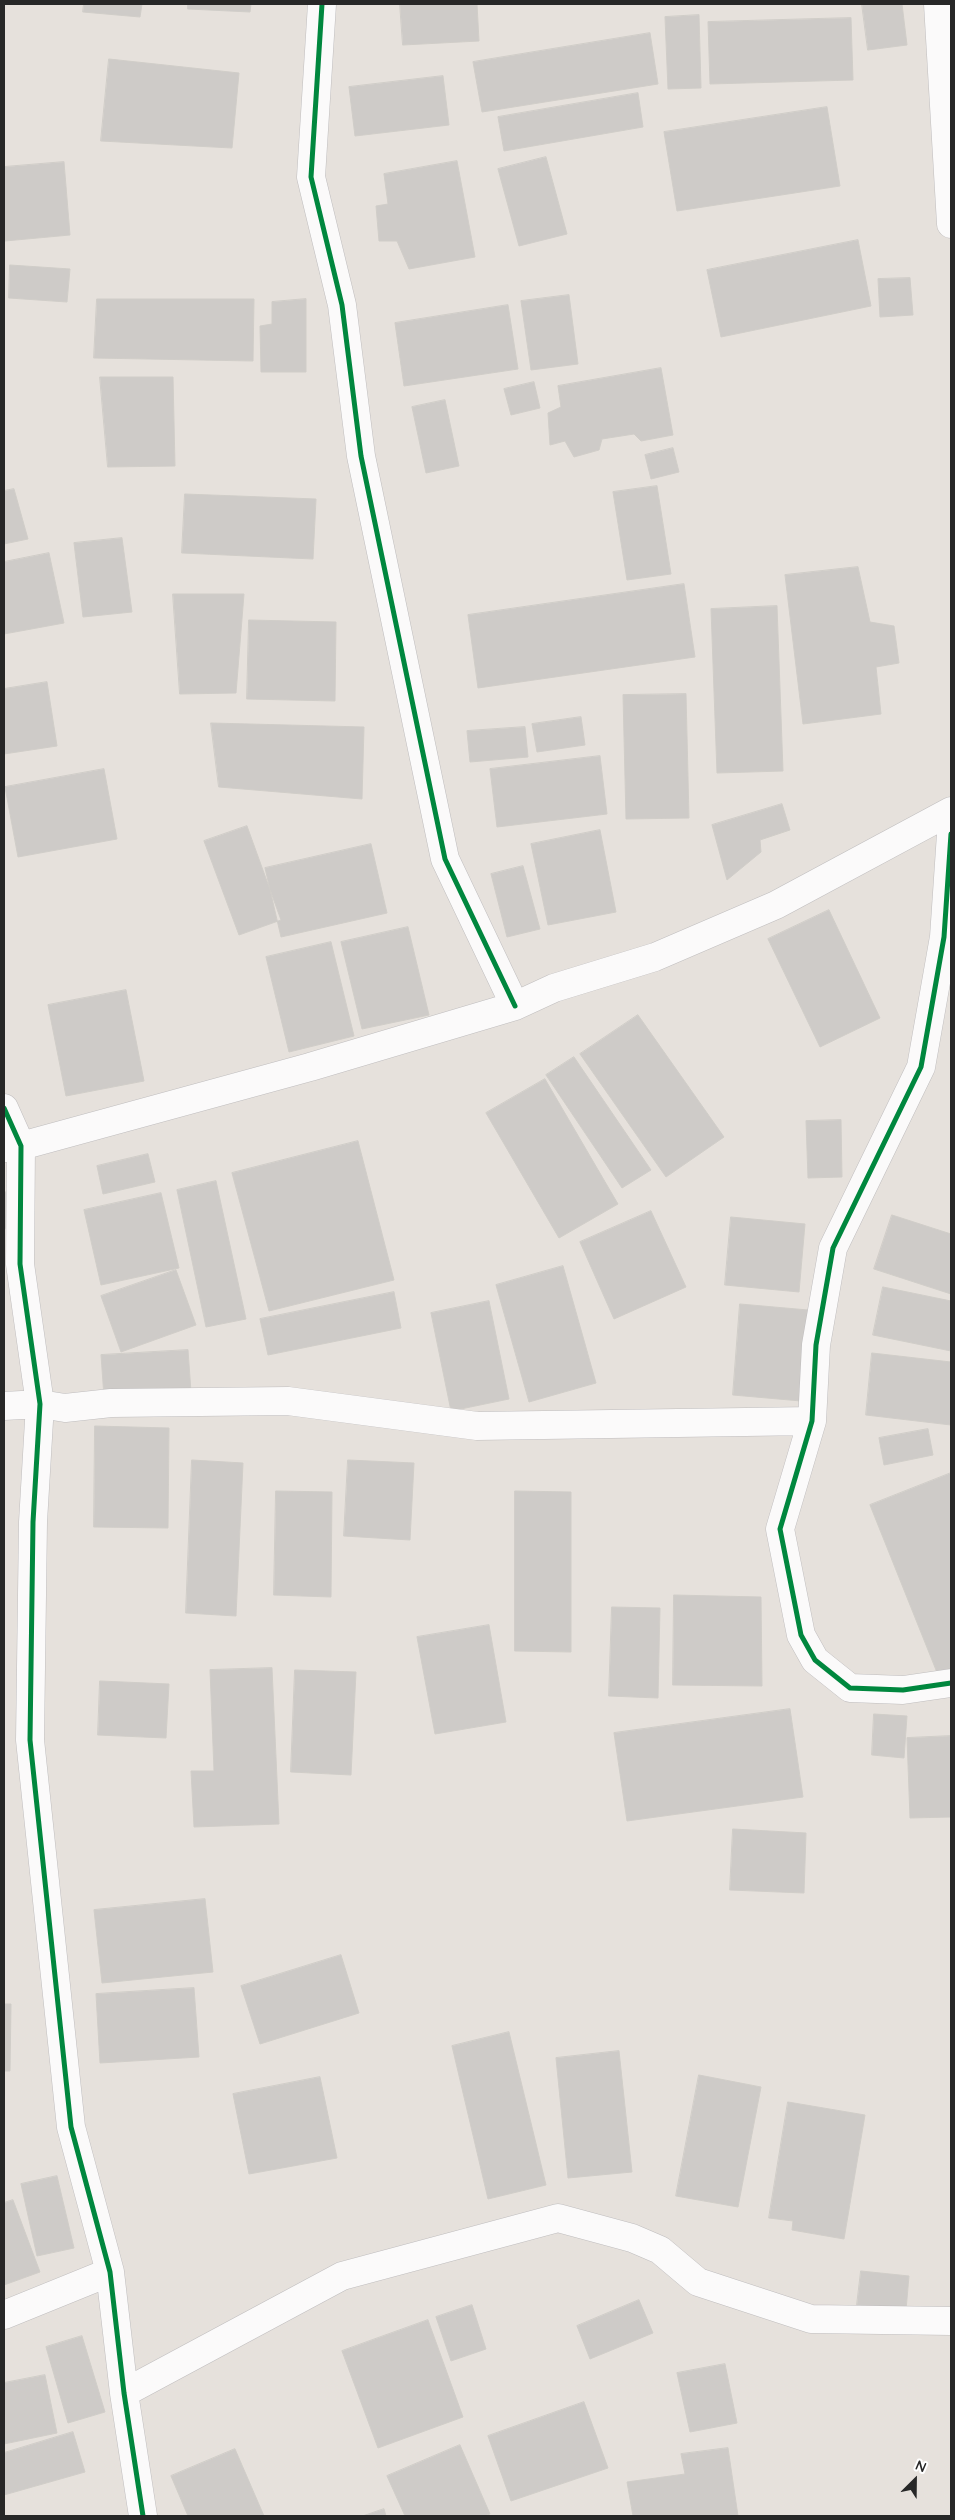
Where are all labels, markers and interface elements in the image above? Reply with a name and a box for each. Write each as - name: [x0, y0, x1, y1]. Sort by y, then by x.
- north arrow: [890, 2455, 940, 2505]
- text: N: [913, 2456, 929, 2476]

